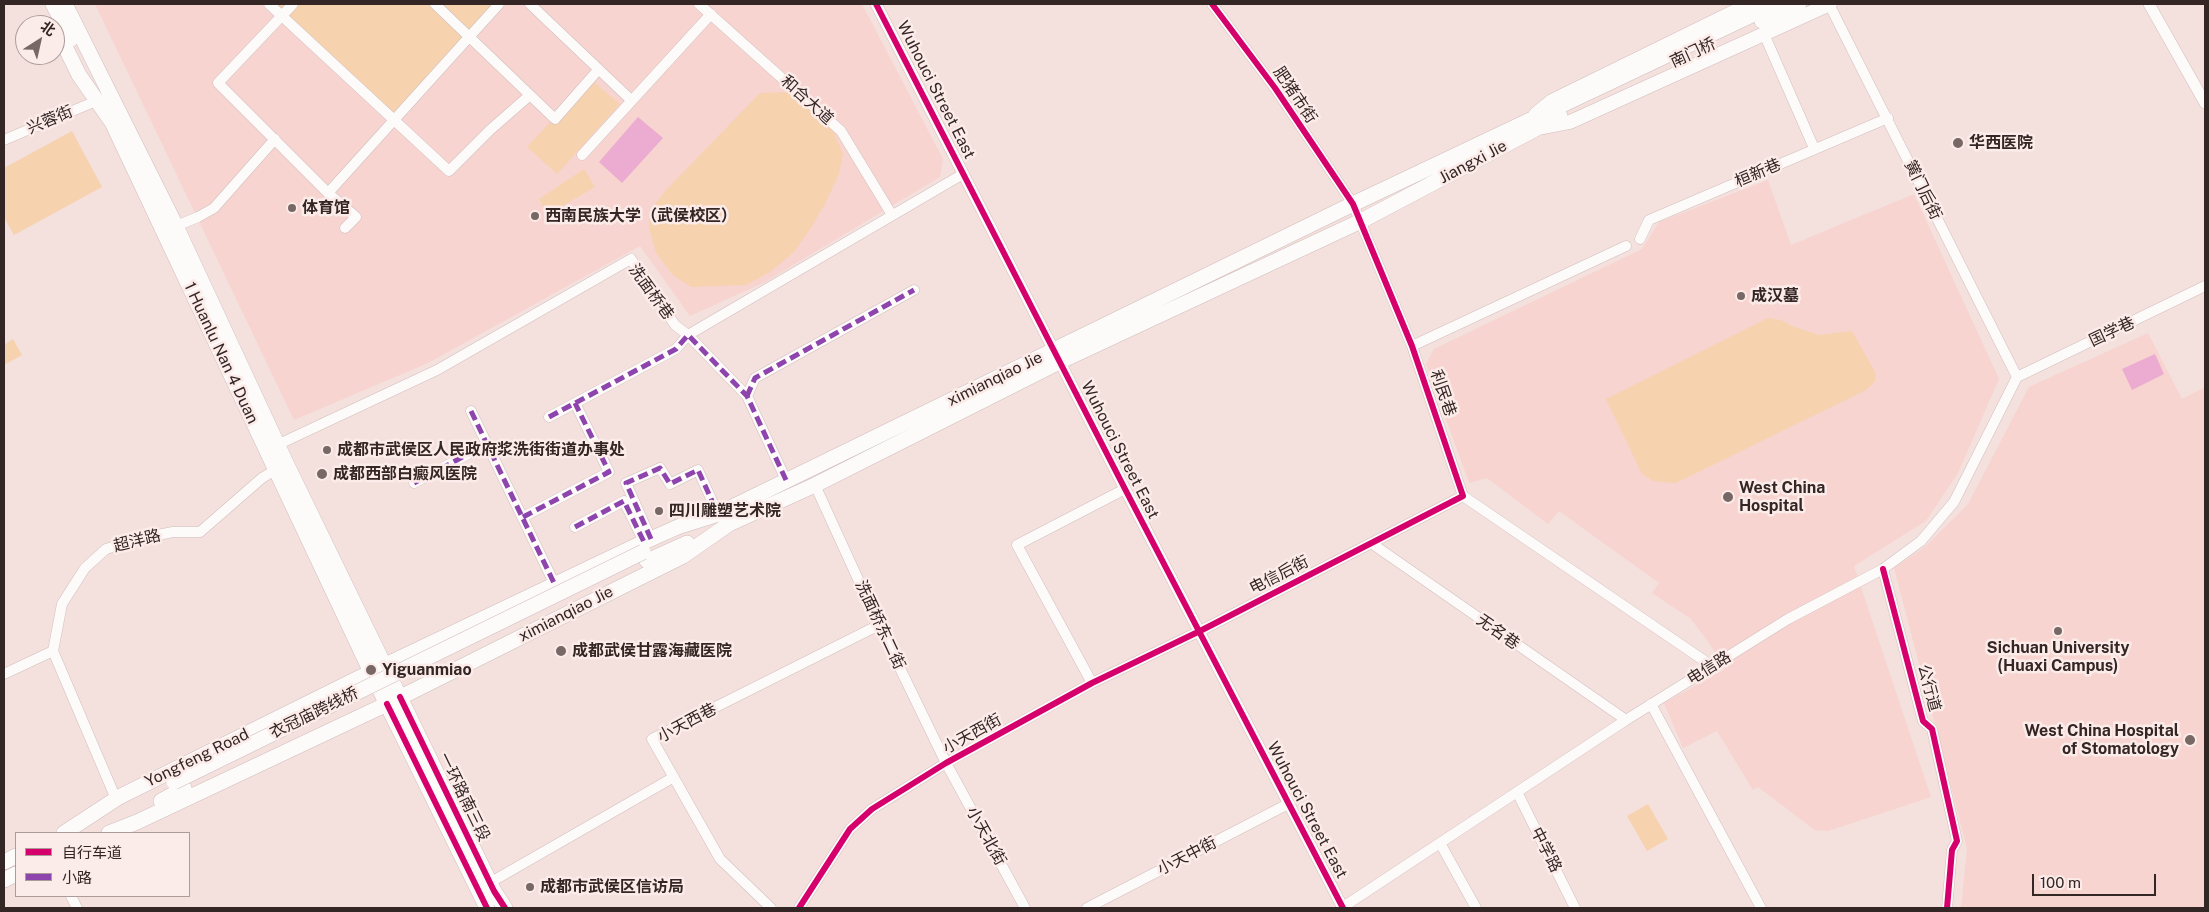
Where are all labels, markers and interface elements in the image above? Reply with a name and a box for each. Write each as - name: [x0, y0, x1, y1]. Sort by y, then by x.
- north arrow: [15, 15, 65, 65]
- text: 北: [38, 18, 58, 39]
- street label: Wuhouci Street East: [893, 18, 979, 162]
- street label: 南门桥: [1667, 34, 1719, 72]
- street label: 肥猪市街: [1269, 63, 1321, 127]
- street label: 和合大道: [777, 71, 837, 129]
- street label: 兴蓉街: [24, 102, 76, 138]
- place label: 华西医院: [1969, 133, 2033, 153]
- street label: Jiangxi Jie: [1436, 136, 1510, 188]
- marker: 华西医院: [1951, 136, 1965, 150]
- street label: 桓新巷: [1732, 155, 1784, 191]
- street label: 黉门后街: [1900, 157, 1946, 223]
- place label: 体育馆: [302, 198, 350, 218]
- marker: 体育馆: [286, 202, 298, 214]
- place label: 西南民族大学（武侯校区）: [545, 206, 737, 226]
- marker: 西南民族大学（武侯校区）: [529, 210, 541, 222]
- street label: 洗面桥巷: [624, 260, 678, 324]
- street label: 1 Huanlu Nan 4 Duan: [180, 279, 262, 427]
- place label: 成汉墓: [1751, 286, 1799, 306]
- marker: 成汉墓: [1735, 290, 1747, 302]
- street label: 国学巷: [2086, 313, 2138, 351]
- street label: ximianqiao Jie: [944, 348, 1046, 410]
- street label: 利民巷: [1426, 367, 1460, 419]
- street label: Wuhouci Street East: [1077, 378, 1163, 522]
- place label: 成都市武侯区人民政府浆洗街街道办事处: [337, 440, 625, 460]
- marker: 成都市武侯区人民政府浆洗街街道办事处: [321, 444, 333, 456]
- place label: 成都西部白癜风医院: [333, 464, 477, 484]
- marker: 成都西部白癜风医院: [315, 467, 329, 481]
- place label: West China Hospital: [1739, 478, 1825, 516]
- marker: West China Hospital: [1721, 490, 1735, 504]
- place label: 四川雕塑艺术院: [669, 501, 781, 521]
- marker: 四川雕塑艺术院: [653, 505, 665, 517]
- street label: 超洋路: [111, 526, 163, 556]
- street label: 电信后街: [1246, 552, 1312, 598]
- street label: 洗面桥东二街: [851, 577, 909, 673]
- street label: ximianqiao Jie: [515, 582, 617, 646]
- street label: 无名巷: [1473, 610, 1523, 654]
- marker: Sichuan University (Huaxi Campus): [2052, 625, 2064, 637]
- place label: Sichuan University (Huaxi Campus): [1987, 638, 2129, 676]
- place label: 成都武侯甘露海藏医院: [572, 641, 732, 661]
- marker: 成都武侯甘露海藏医院: [554, 644, 568, 658]
- street label: 电信路: [1684, 647, 1734, 689]
- place label: Yiguanmiao: [382, 660, 472, 680]
- street label: 公行道: [1914, 662, 1944, 714]
- marker: Yiguanmiao: [364, 663, 378, 677]
- street label: 衣冠庙跨线桥: [267, 683, 361, 743]
- street label: 小天西巷: [654, 700, 720, 746]
- street label: 小天西街: [939, 710, 1005, 758]
- place label: West China Hospital of Stomatology: [2024, 721, 2179, 759]
- street label: Yongfeng Road: [142, 725, 252, 791]
- marker: West China Hospital of Stomatology: [2183, 733, 2197, 747]
- street label: Wuhouci Street East: [1263, 738, 1351, 882]
- street label: 一环路南三段: [434, 750, 494, 844]
- street label: 小天北街: [962, 803, 1010, 869]
- street label: 中学路: [1527, 824, 1565, 876]
- legend: [15, 832, 190, 897]
- street label: 小天中街: [1154, 833, 1220, 879]
- text: 自行车道: [62, 844, 122, 861]
- scale bar: [2034, 864, 2158, 896]
- text: 小路: [62, 869, 92, 886]
- text: 100 m: [2040, 874, 2081, 891]
- place label: 成都市武侯区信访局: [540, 877, 684, 897]
- marker: 成都市武侯区信访局: [524, 881, 536, 893]

